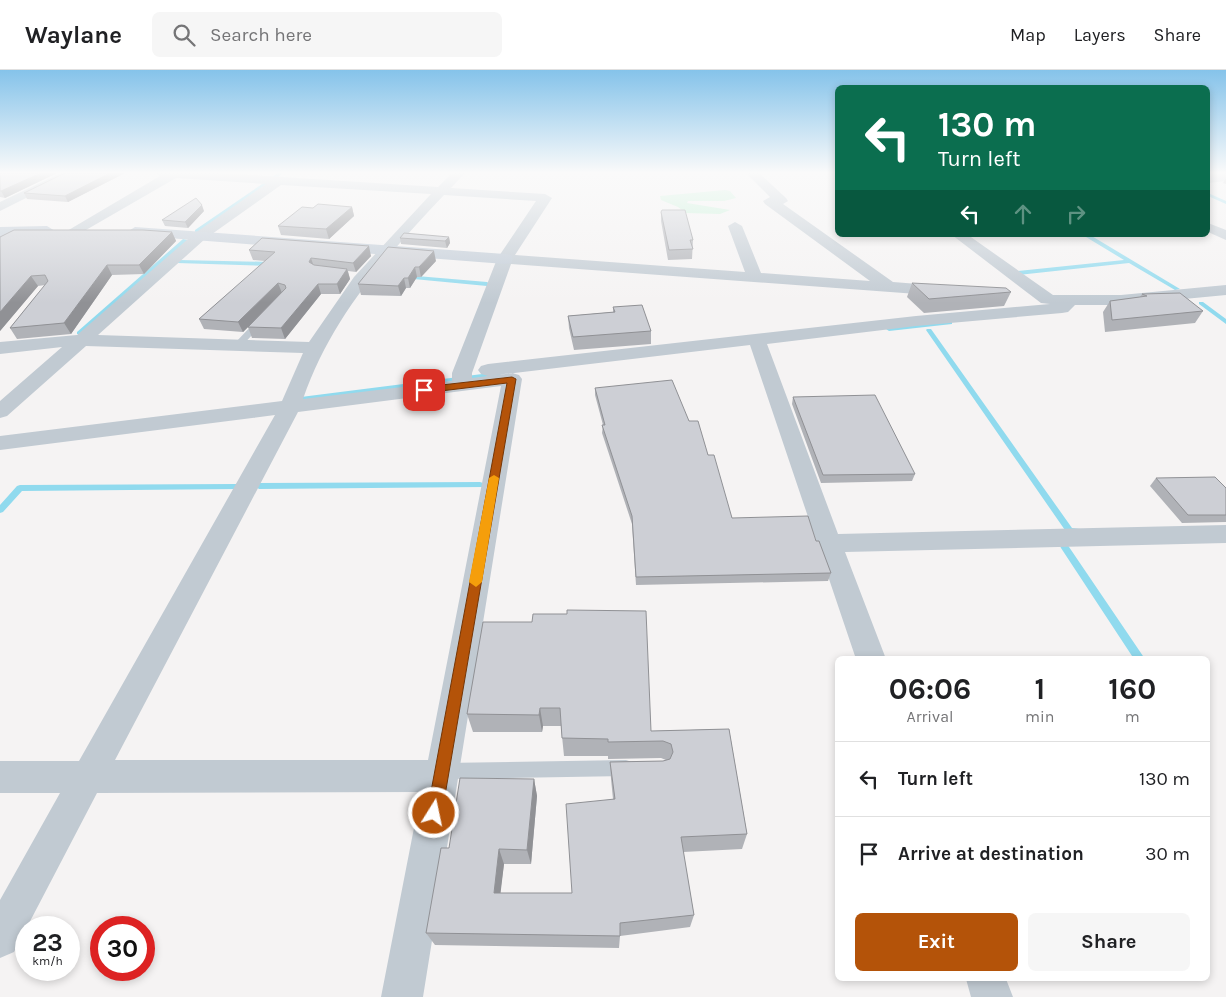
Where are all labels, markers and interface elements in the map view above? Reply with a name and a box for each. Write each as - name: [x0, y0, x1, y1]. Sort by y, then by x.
- search box: [152, 12, 502, 57]
- text: Waylane: [25, 21, 122, 49]
- icon: search: [170, 21, 198, 49]
- text: Search here: [210, 24, 312, 46]
- text: Map: [1010, 24, 1046, 46]
- text: Layers: [1074, 24, 1126, 46]
- text: Share: [1154, 24, 1201, 46]
- text: 130 m: [938, 104, 1036, 145]
- icon: left: [855, 105, 920, 170]
- text: Turn left: [938, 146, 1021, 172]
- icon: left: [956, 200, 984, 228]
- icon: ahead: [1009, 200, 1037, 228]
- icon: right: [1062, 200, 1090, 228]
- pin: [403, 369, 445, 411]
- icon: arrive: [410, 376, 438, 404]
- text: 06:06: [889, 671, 971, 707]
- text: 1: [1034, 671, 1045, 707]
- text: 160: [1108, 671, 1156, 707]
- text: Arrival: [907, 707, 953, 726]
- text: min: [1025, 707, 1054, 726]
- text: m: [1125, 707, 1140, 726]
- icon: left: [855, 765, 883, 793]
- text: Turn left: [898, 768, 973, 790]
- text: 130 m: [1139, 768, 1190, 790]
- position arrow: [407, 786, 459, 838]
- icon: arrive: [855, 840, 883, 868]
- text: Arrive at destination: [898, 843, 1084, 865]
- text: 30 m: [1145, 843, 1190, 865]
- button: Exit: [855, 913, 1018, 971]
- button: Share: [1028, 913, 1190, 971]
- speed limit sign: 30: [90, 916, 155, 981]
- text: 23: [32, 928, 63, 957]
- text: km/h: [32, 954, 63, 968]

